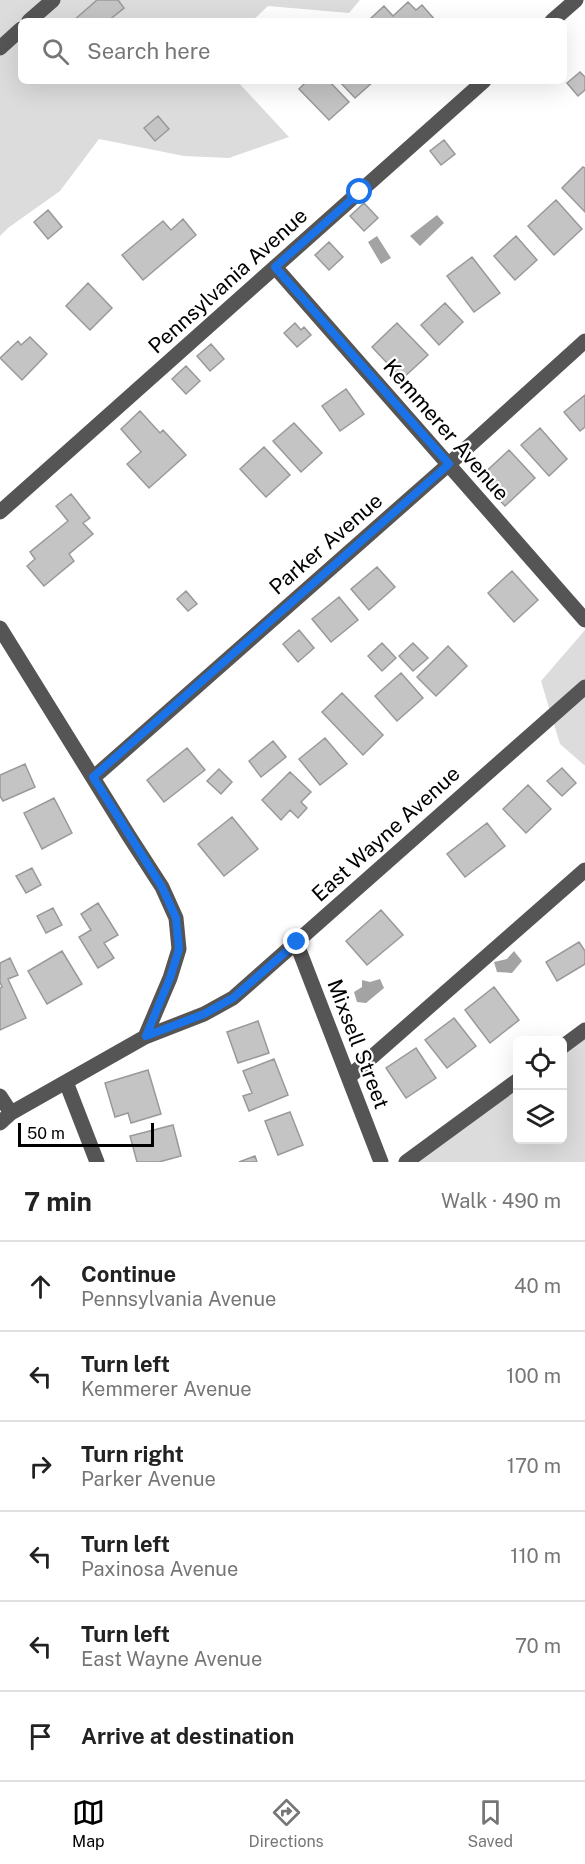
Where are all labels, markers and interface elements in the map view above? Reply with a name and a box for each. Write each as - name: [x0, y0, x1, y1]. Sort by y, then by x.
- search box: [18, 18, 567, 84]
- icon: search: [39, 35, 72, 68]
- text: Search here: [87, 38, 211, 64]
- route start: [346, 178, 372, 204]
- street label: Pennsylvania Avenue: [143, 203, 312, 359]
- street label: Kemmerer Avenue: [378, 354, 515, 506]
- street label: Parker Avenue: [264, 488, 387, 600]
- street label: East Wayne Avenue: [307, 761, 465, 907]
- route end: [283, 928, 309, 954]
- street label: Mixsell Street: [322, 976, 395, 1112]
- map controls: [513, 1036, 567, 1144]
- button: locate: [513, 1036, 567, 1090]
- button: layers: [513, 1090, 567, 1144]
- scale bar: [18, 1120, 154, 1148]
- text: 50 m: [27, 1124, 65, 1143]
- text: 7 min: [24, 1186, 92, 1217]
- text: Walk · 490 m: [441, 1189, 561, 1213]
- text: Continue: [81, 1261, 176, 1287]
- icon: ahead: [24, 1270, 57, 1303]
- text: 40 m: [514, 1274, 561, 1298]
- text: Pennsylvania Avenue: [81, 1287, 276, 1311]
- text: Turn left: [81, 1351, 170, 1377]
- icon: left: [24, 1360, 57, 1393]
- text: 100 m: [506, 1364, 561, 1388]
- text: Kemmerer Avenue: [81, 1377, 252, 1401]
- text: Turn right: [81, 1441, 184, 1467]
- icon: right: [24, 1450, 57, 1483]
- text: 170 m: [507, 1454, 561, 1478]
- text: Parker Avenue: [81, 1467, 216, 1491]
- text: Turn left: [81, 1531, 170, 1557]
- icon: left: [24, 1540, 57, 1573]
- text: 110 m: [510, 1544, 561, 1568]
- text: Paxinosa Avenue: [81, 1557, 238, 1581]
- text: Turn left: [81, 1621, 170, 1647]
- icon: left: [24, 1630, 57, 1663]
- text: 70 m: [515, 1634, 561, 1658]
- text: East Wayne Avenue: [81, 1647, 262, 1671]
- icon: arrive: [24, 1720, 57, 1753]
- text: Arrive at destination: [81, 1723, 294, 1749]
- tab: Map: [72, 1796, 105, 1851]
- tab: Directions: [249, 1796, 324, 1851]
- tab: Saved: [467, 1796, 513, 1851]

